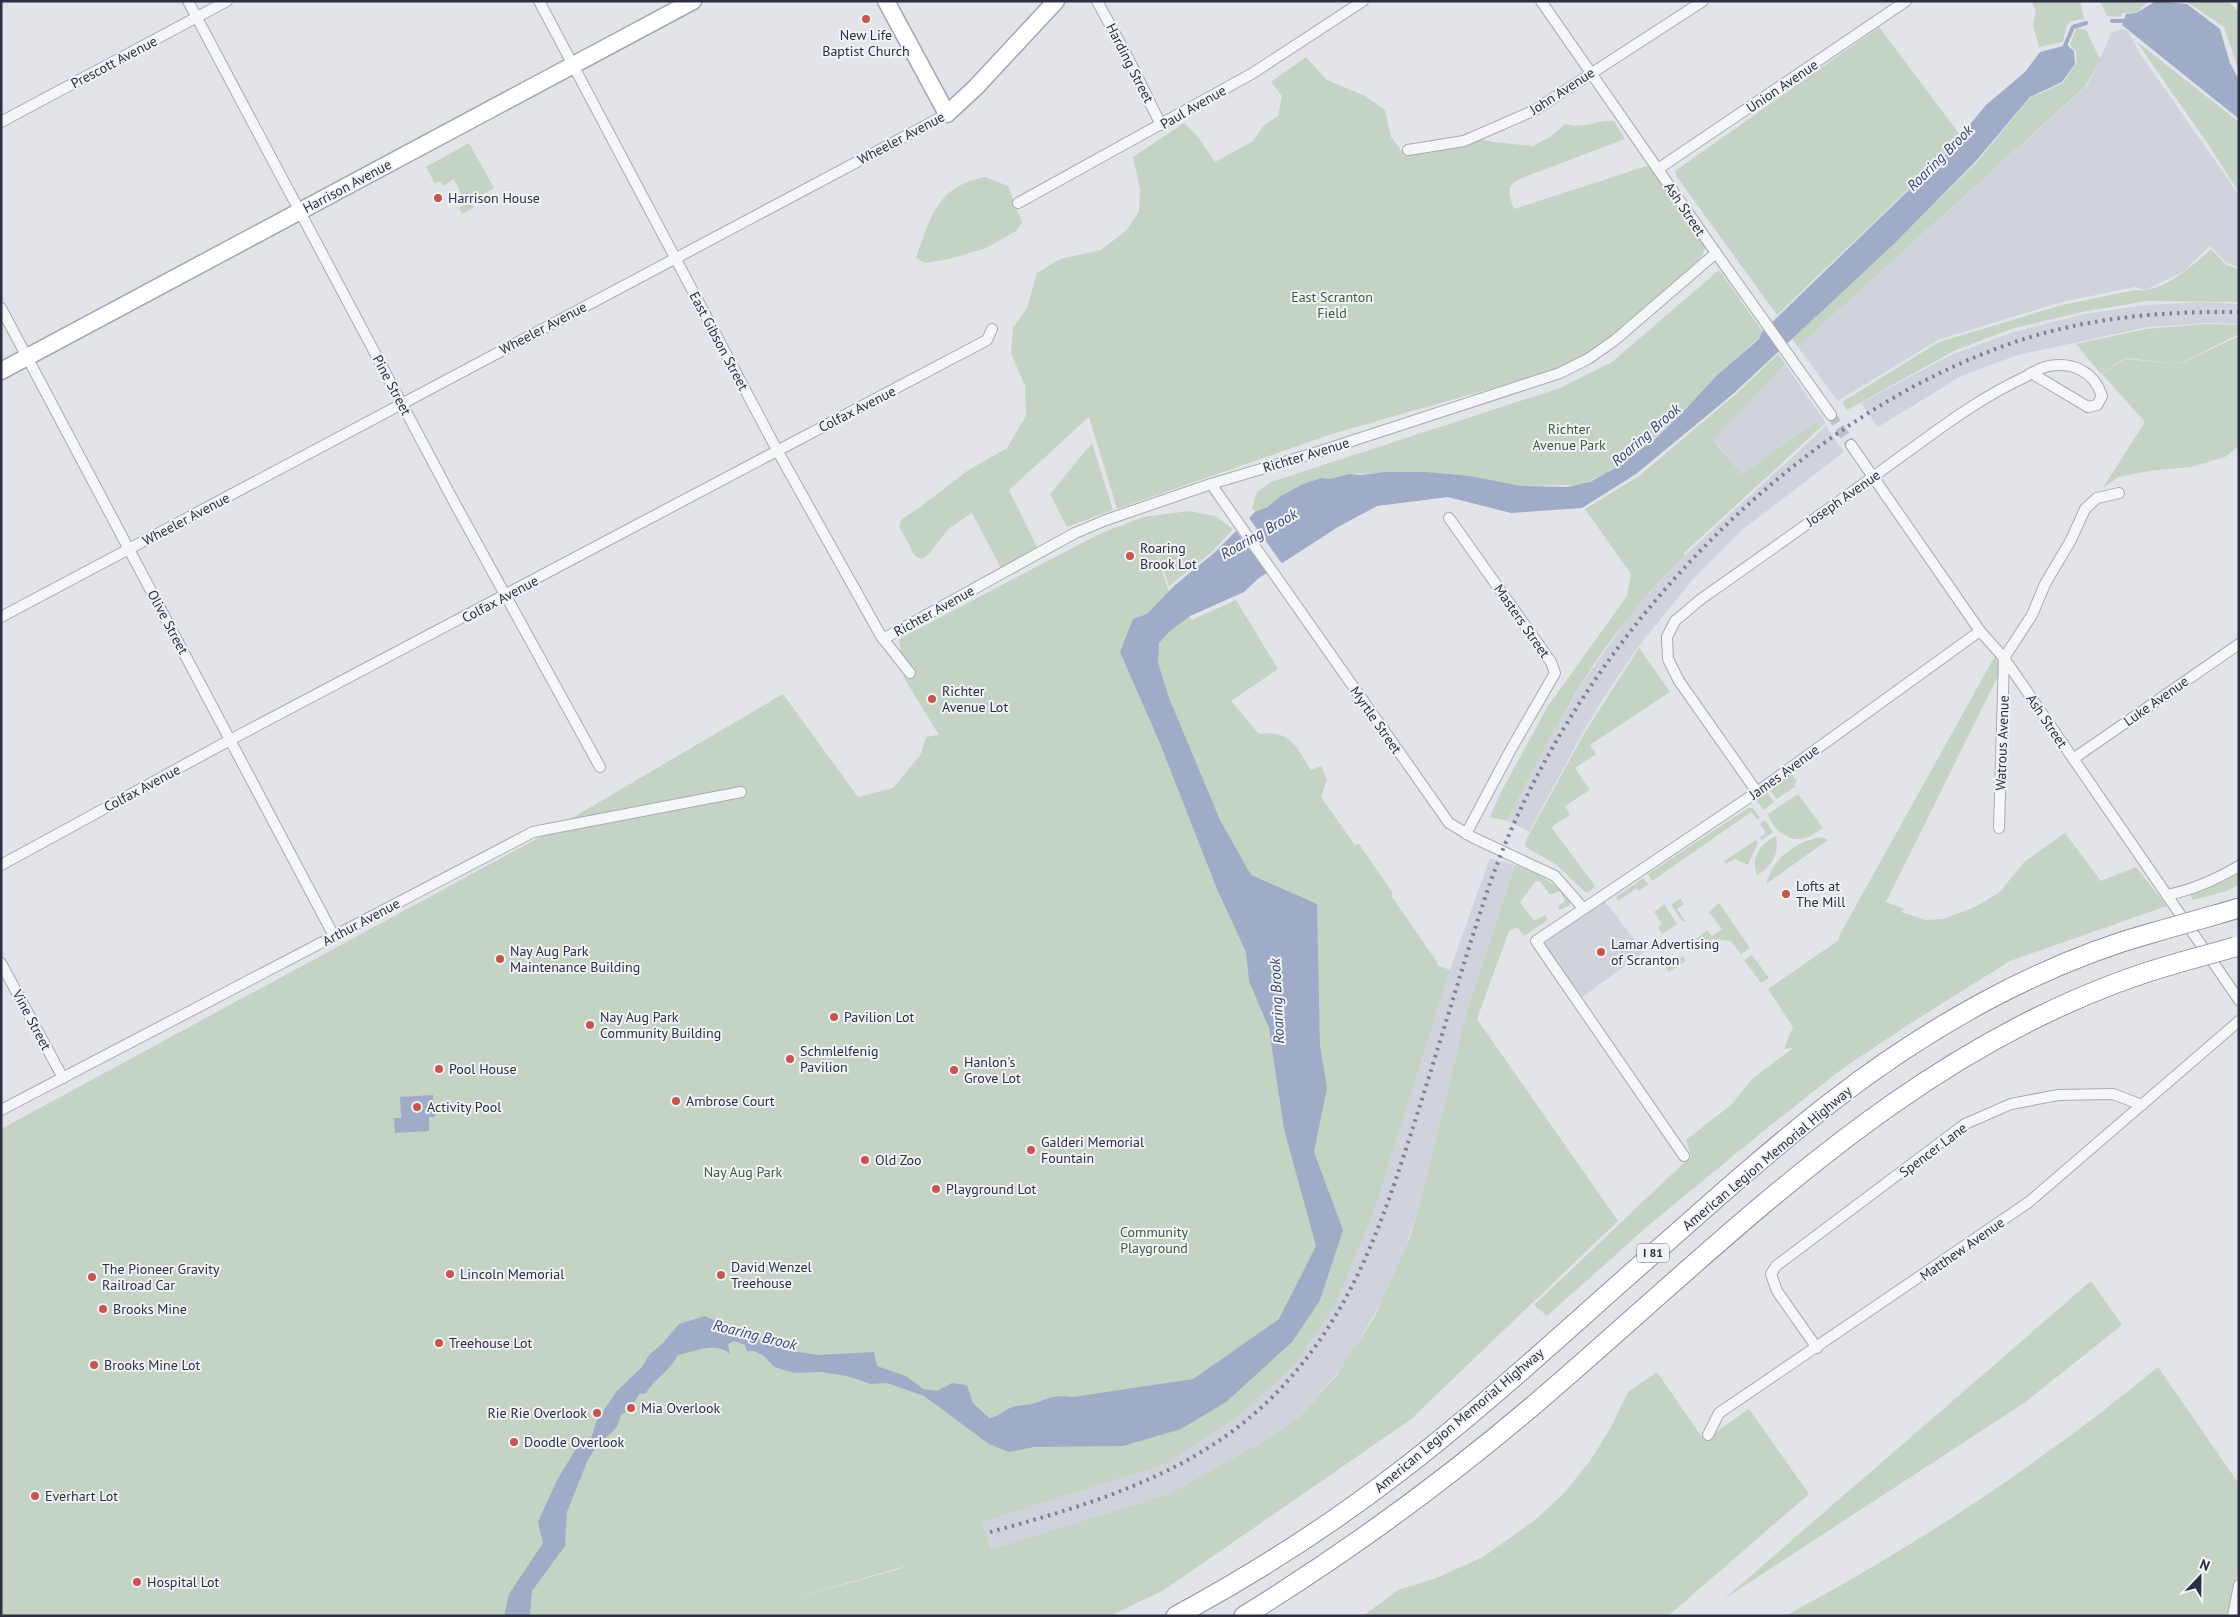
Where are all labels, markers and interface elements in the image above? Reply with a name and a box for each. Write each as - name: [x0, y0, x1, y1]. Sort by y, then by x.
- marker: New Life Baptist Church: [860, 13, 872, 25]
- street label: Harding Street: [1102, 20, 1158, 106]
- place label: New Life Baptist Church: [822, 26, 910, 60]
- street label: Prescott Avenue: [68, 32, 160, 92]
- street label: Union Avenue: [1743, 55, 1821, 117]
- street label: John Avenue: [1525, 63, 1598, 119]
- street label: Paul Avenue: [1157, 81, 1229, 133]
- street label: Wheeler Avenue: [854, 107, 948, 169]
- water label: Roaring Brook: [1903, 120, 1978, 195]
- street label: Harrison Avenue: [300, 155, 394, 217]
- street label: Ash Street: [1660, 179, 1710, 240]
- place label: Harrison House: [448, 189, 540, 207]
- marker: Harrison House: [432, 192, 444, 204]
- park label: East Scranton Field: [1291, 288, 1373, 322]
- street label: East Gibson Street: [685, 289, 753, 394]
- street label: Wheeler Avenue: [496, 297, 590, 359]
- street label: Pine Street: [369, 352, 416, 419]
- street label: Colfax Avenue: [815, 382, 899, 436]
- water label: Roaring Brook: [1607, 398, 1685, 470]
- park label: Richter Avenue Park: [1532, 420, 1606, 454]
- street label: Richter Avenue: [1261, 433, 1351, 477]
- street label: Joseph Avenue: [1801, 466, 1884, 531]
- street label: Wheeler Avenue: [139, 488, 233, 550]
- water label: Roaring Brook: [1217, 503, 1302, 563]
- place label: Roaring Brook Lot: [1140, 539, 1197, 573]
- marker: Roaring Brook Lot: [1124, 550, 1136, 562]
- street label: Colfax Avenue: [459, 571, 541, 627]
- street label: Richter Avenue: [890, 581, 978, 641]
- street label: Masters Street: [1490, 581, 1554, 661]
- street label: Olive Street: [143, 587, 193, 658]
- street label: Luke Avenue: [2120, 672, 2192, 730]
- place label: Richter Avenue Lot: [942, 682, 1008, 716]
- street label: Myrtle Street: [1346, 683, 1406, 757]
- street label: Ash Street: [2022, 691, 2072, 752]
- marker: Richter Avenue Lot: [926, 693, 938, 705]
- street label: Watrous Avenue: [1991, 695, 2013, 791]
- street label: James Avenue: [1745, 741, 1823, 804]
- street label: Colfax Avenue: [101, 760, 183, 816]
- place label: Lofts at The Mill: [1796, 877, 1845, 911]
- marker: Lofts at The Mill: [1780, 888, 1792, 900]
- street label: Arthur Avenue: [319, 894, 403, 950]
- place label: Lamar Advertising of Scranton: [1611, 935, 1719, 969]
- place label: Nay Aug Park Maintenance Building: [510, 942, 640, 976]
- marker: Lamar Advertising of Scranton: [1595, 946, 1607, 958]
- marker: Nay Aug Park Maintenance Building: [494, 953, 506, 965]
- water label: Roaring Brook: [1265, 956, 1288, 1044]
- street label: Vine Street: [8, 986, 56, 1054]
- place label: Nay Aug Park Community Building: [600, 1008, 721, 1042]
- place label: Pavilion Lot: [844, 1008, 914, 1026]
- marker: Pavilion Lot: [828, 1011, 840, 1023]
- marker: Nay Aug Park Community Building: [584, 1019, 596, 1031]
- place label: Schmlelfenig Pavilion: [800, 1042, 878, 1076]
- marker: Schmlelfenig Pavilion: [784, 1053, 796, 1065]
- place label: Hanlon's Grove Lot: [964, 1053, 1021, 1087]
- place label: Pool House: [449, 1060, 517, 1078]
- marker: Pool House: [433, 1063, 445, 1075]
- marker: Hanlon's Grove Lot: [948, 1064, 960, 1076]
- street label: American Legion Memorial Highway: [1679, 1081, 1856, 1234]
- place label: Ambrose Court: [686, 1092, 775, 1110]
- marker: Ambrose Court: [670, 1095, 682, 1107]
- place label: Activity Pool: [427, 1098, 501, 1116]
- marker: Activity Pool: [411, 1101, 423, 1113]
- street label: Spencer Lane: [1896, 1119, 1970, 1181]
- place label: Galderi Memorial Fountain: [1041, 1133, 1144, 1167]
- marker: Galderi Memorial Fountain: [1025, 1144, 1037, 1156]
- place label: Old Zoo: [875, 1151, 922, 1169]
- marker: Old Zoo: [859, 1154, 871, 1166]
- park label: Nay Aug Park: [704, 1163, 782, 1181]
- place label: Playground Lot: [946, 1180, 1036, 1198]
- marker: Playground Lot: [930, 1183, 942, 1195]
- street label: Matthew Avenue: [1916, 1213, 2008, 1285]
- park label: Community Playground: [1120, 1223, 1188, 1257]
- road number: I 81: [1637, 1244, 1669, 1262]
- place label: David Wenzel Treehouse: [731, 1258, 812, 1292]
- place label: The Pioneer Gravity Railroad Car: [102, 1260, 220, 1294]
- place label: Lincoln Memorial: [460, 1265, 564, 1283]
- marker: Lincoln Memorial: [444, 1268, 456, 1280]
- marker: David Wenzel Treehouse: [715, 1269, 727, 1281]
- marker: The Pioneer Gravity Railroad Car: [86, 1271, 98, 1283]
- place label: Brooks Mine: [113, 1300, 187, 1318]
- marker: Brooks Mine: [97, 1303, 109, 1315]
- water label: Roaring Brook: [711, 1315, 800, 1354]
- place label: Treehouse Lot: [449, 1334, 532, 1352]
- marker: Treehouse Lot: [433, 1337, 445, 1349]
- street label: American Legion Memorial Highway: [1371, 1343, 1548, 1496]
- place label: Brooks Mine Lot: [104, 1356, 201, 1374]
- marker: Brooks Mine Lot: [88, 1359, 100, 1371]
- place label: Mia Overlook: [641, 1399, 720, 1417]
- marker: Mia Overlook: [625, 1402, 637, 1414]
- place label: Rie Rie Overlook: [488, 1404, 587, 1422]
- marker: Rie Rie Overlook: [591, 1407, 603, 1419]
- place label: Doodle Overlook: [524, 1433, 625, 1451]
- marker: Doodle Overlook: [508, 1436, 520, 1448]
- place label: Everhart Lot: [45, 1487, 118, 1505]
- marker: Everhart Lot: [29, 1490, 41, 1502]
- north arrow: [2175, 1552, 2225, 1602]
- text: N: [2197, 1555, 2213, 1575]
- place label: Hospital Lot: [147, 1573, 220, 1591]
- marker: Hospital Lot: [131, 1576, 143, 1588]

